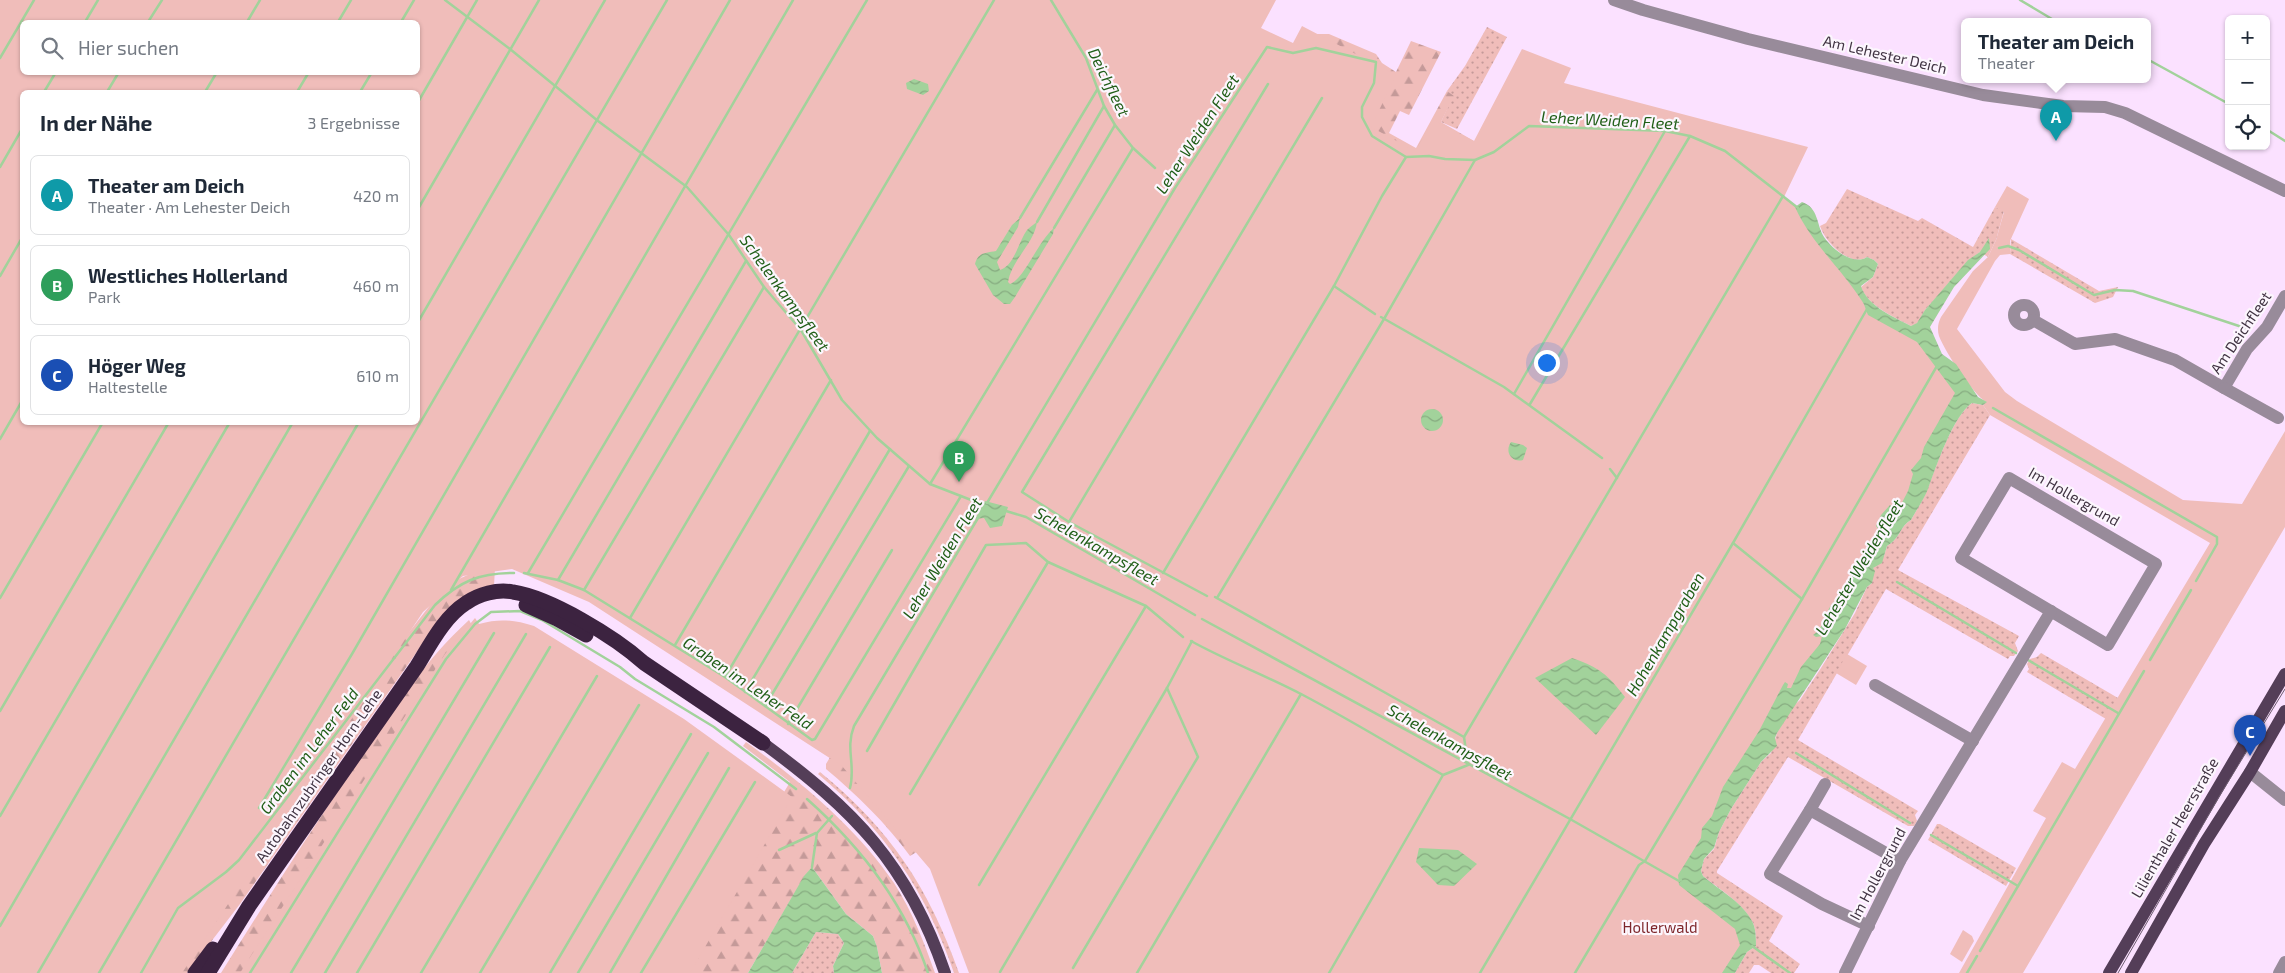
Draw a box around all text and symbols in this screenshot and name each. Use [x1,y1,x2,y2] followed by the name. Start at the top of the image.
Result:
[2225,15,2270,150] map controls
[2225,15,2270,60] button: +
[1961,18,2151,83] popup
[20,20,420,75] search box
[1978,30,2134,53] text: Theater am Deich
[1822,31,1949,77] street label: Am Lehester Deich
[38,34,66,62] icon: search
[78,36,179,59] text: Hier suchen
[1085,44,1135,120] water label: Deichfleet
[1978,53,2035,72] text: Theater
[2225,60,2270,105] button: −
[1151,70,1243,197] water label: Leher Weiden Fleet
[2040,100,2072,141] pin: A
[2225,105,2270,150] button: locate
[1540,106,1681,133] water label: Leher Weiden Fleet
[40,110,152,135] text: In der Nähe
[308,113,400,132] text: 3 Ergebnisse
[88,174,244,197] text: Theater am Deich
[52,186,62,205] text: A
[353,186,399,205] text: 420 m
[88,197,290,216] text: Theater · Am Lehester Deich
[737,231,835,356] water label: Schelenkampsfleet
[88,264,288,287] text: Westliches Hollerland
[52,276,62,295] text: B
[353,276,399,295] text: 460 m
[88,287,121,306] text: Park
[2206,288,2274,377] street label: Am Deichfleet
[1534,350,1560,376] your location
[88,354,186,377] text: Höger Weg
[52,366,62,385] text: C
[356,366,399,385] text: 610 m
[88,377,168,396] text: Haltestelle
[943,441,975,482] pin: B
[2026,463,2123,529] street label: Im Hollergrund
[898,493,986,622] water label: Leher Weiden Fleet
[1811,495,1907,638] water label: Lehester Weidenfleet
[1032,502,1163,589] water label: Schelenkampsfleet
[1622,569,1708,699] water label: Hohenkampgraben
[680,632,817,733] water label: Graben im Leher Feld
[255,684,362,817] water label: Graben im Leher Feld
[251,685,385,866] street label: Autobahnzubringer Horn-Lehe
[1385,699,1517,784] water label: Schelenkampsfleet
[2234,715,2266,756] pin: C
[2127,754,2222,901] street label: Lilienthaler Heerstraße
[1845,824,1909,923] street label: Im Hollergrund
[1622,918,1698,936] park label: Hollerwald

